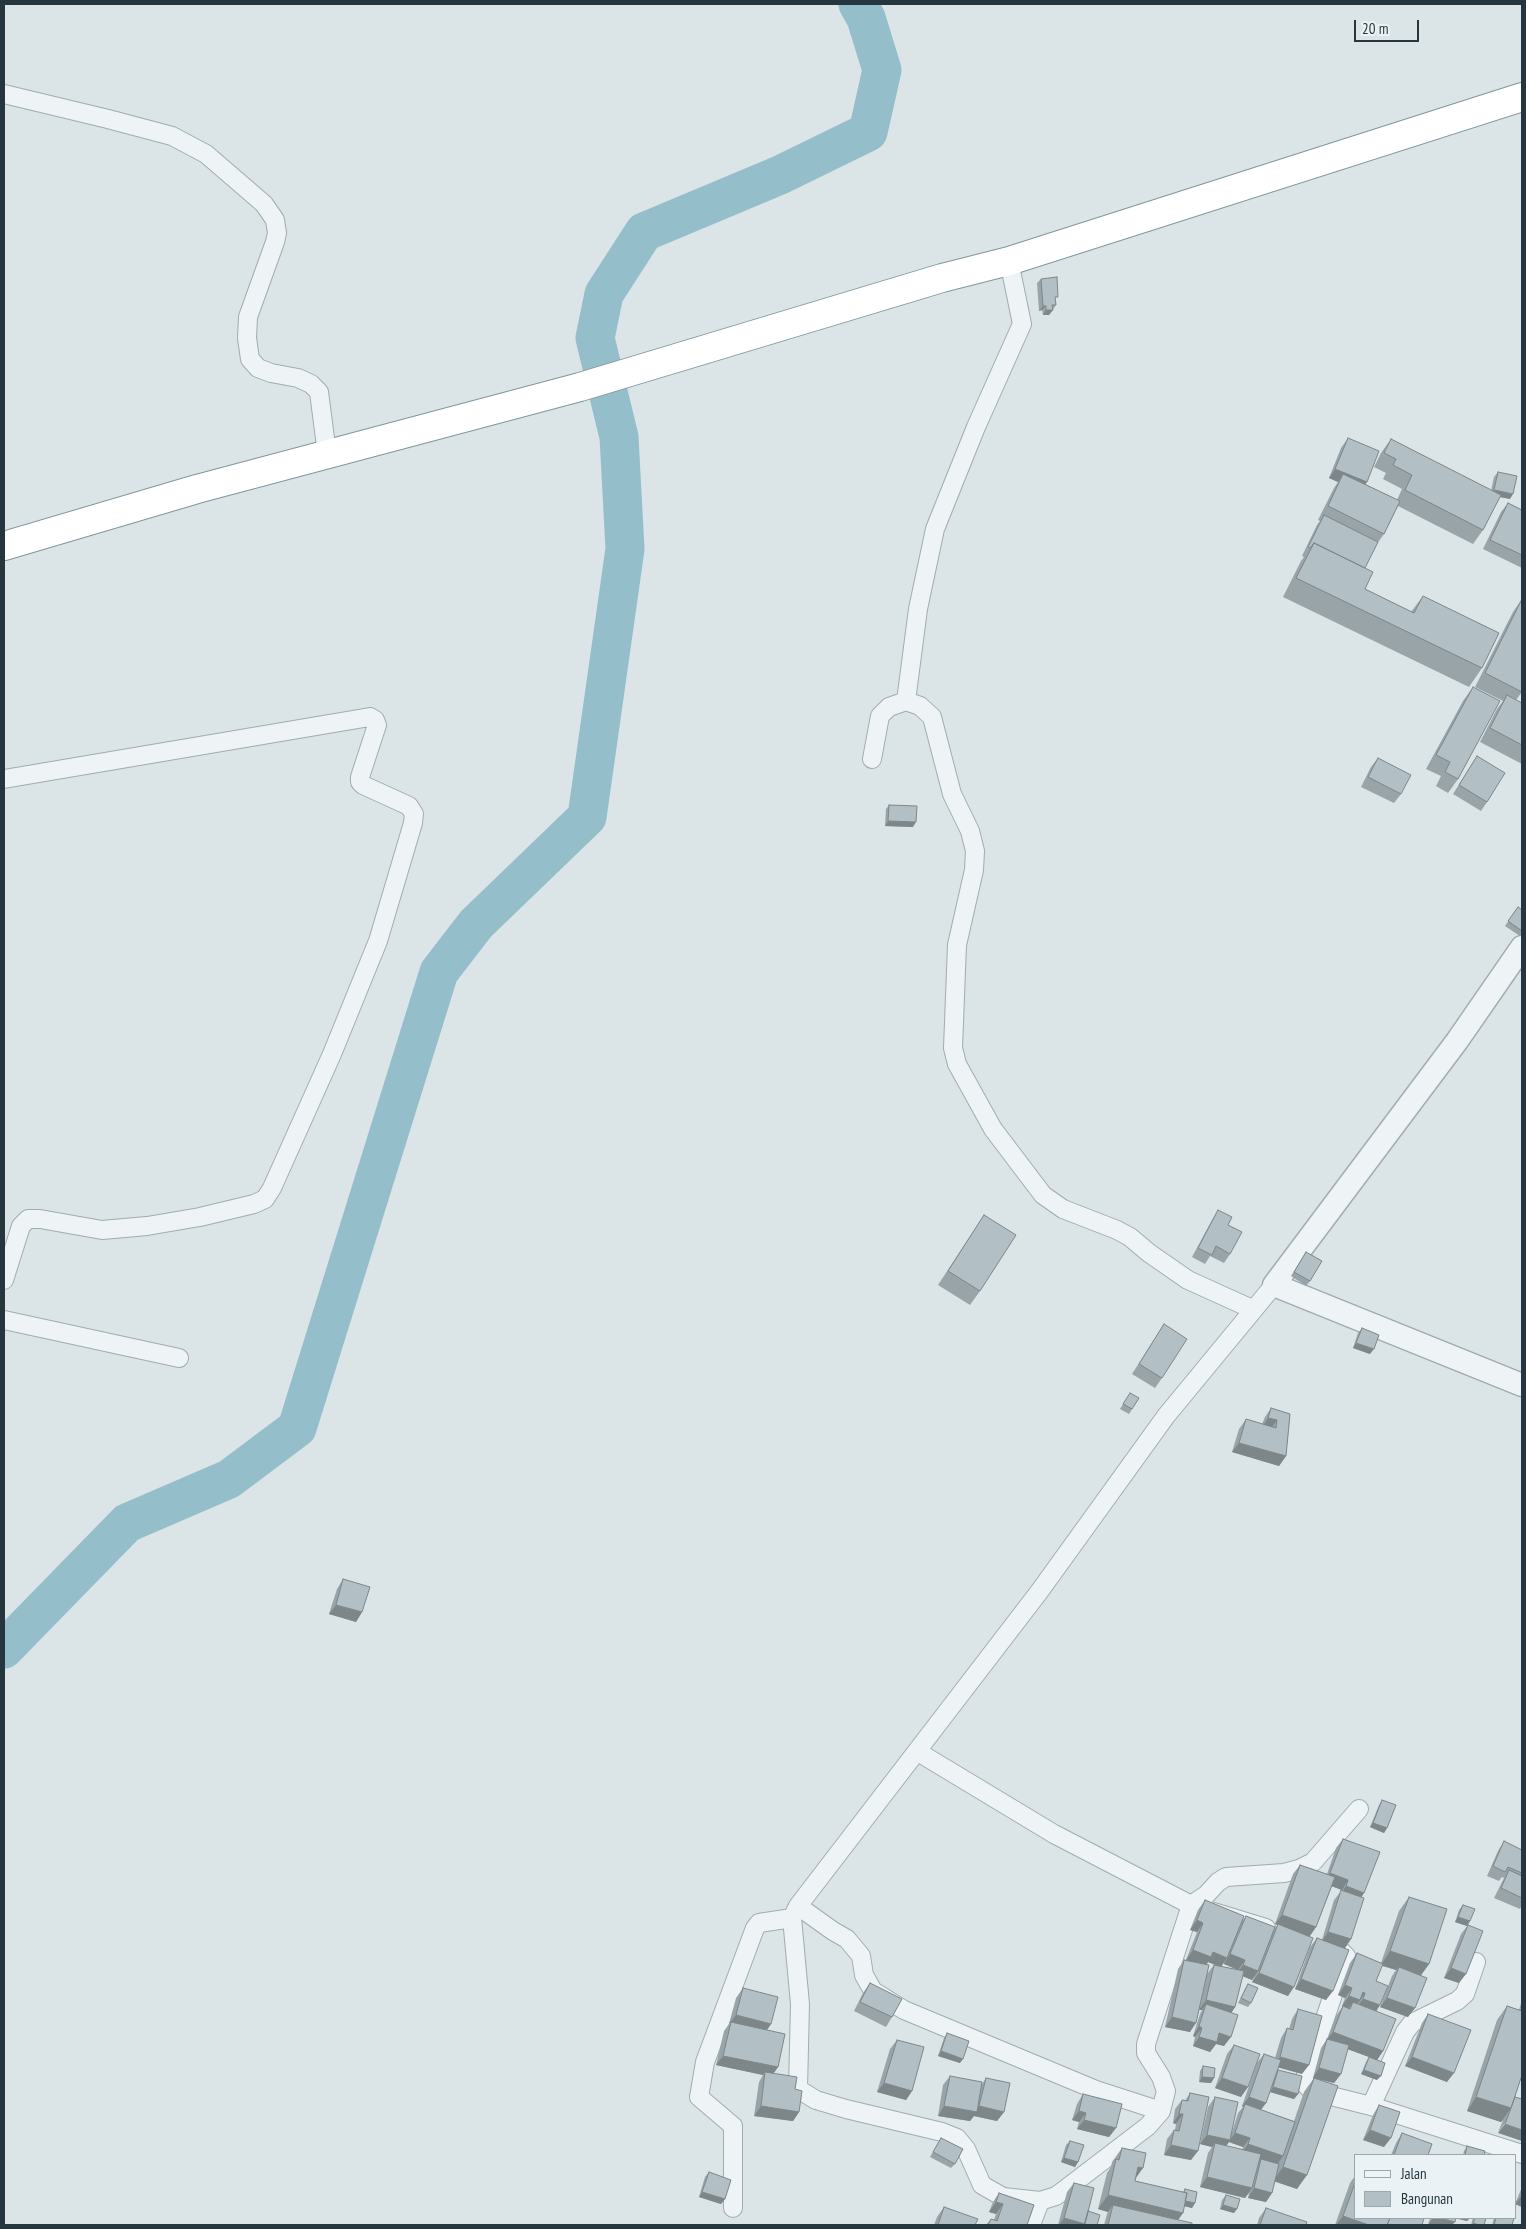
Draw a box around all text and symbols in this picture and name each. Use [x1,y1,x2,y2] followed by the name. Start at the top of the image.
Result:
[1356,10,1421,42] scale bar
[1362,19,1388,38] text: 20 m
[1354,2154,1516,2219] legend
[1401,2164,1427,2183] text: Jalan
[1401,2189,1453,2208] text: Bangunan

